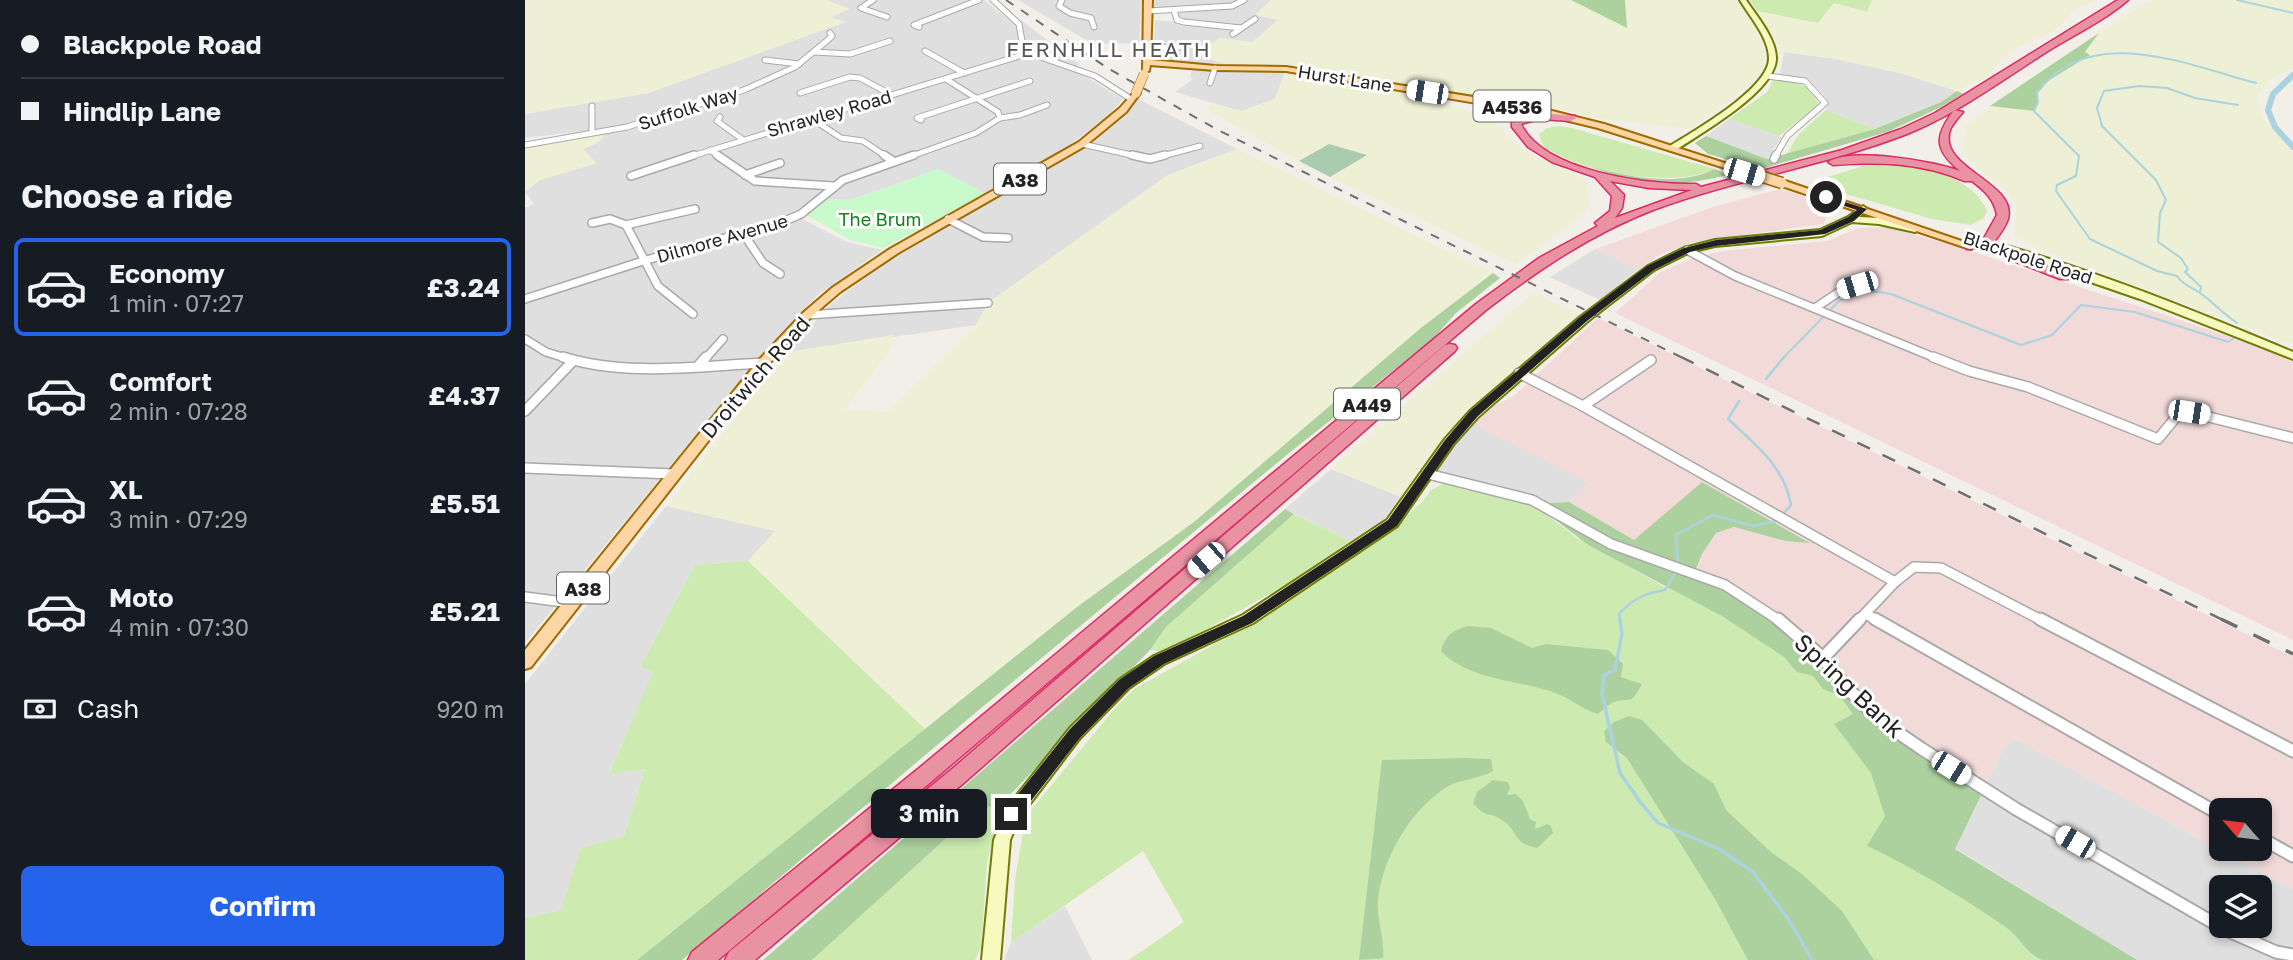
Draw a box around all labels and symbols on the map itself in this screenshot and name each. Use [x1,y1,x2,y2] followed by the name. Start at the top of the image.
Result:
[1006,36,1212,62] district label: FERNHILL HEATH
[1296,60,1394,96] street label: Hurst Lane
[1405,78,1450,106] car
[636,82,740,134] street label: Suffolk Way
[764,85,894,141] street label: Shrawley Road
[1473,90,1551,122] road number: A4536
[1721,156,1768,188] car
[994,164,1046,195] road number: A38
[1810,181,1842,213] route start
[838,208,922,230] park label: The Brum
[654,209,790,267] street label: Dilmore Avenue
[1961,226,2095,288] street label: Blackpole Road
[1834,269,1881,301] car
[695,311,815,443] street label: Droitwich Road
[1334,388,1400,420] road number: A449
[2167,398,2212,426] car
[1184,538,1229,582] car
[557,572,609,604] road number: A38
[1789,627,1911,743] street label: Spring Bank
[1928,748,1975,788] car
[871,790,987,838] callout: 3 min
[995,798,1027,830] route end
[2209,798,2271,861] north arrow
[2052,822,2099,862] car

